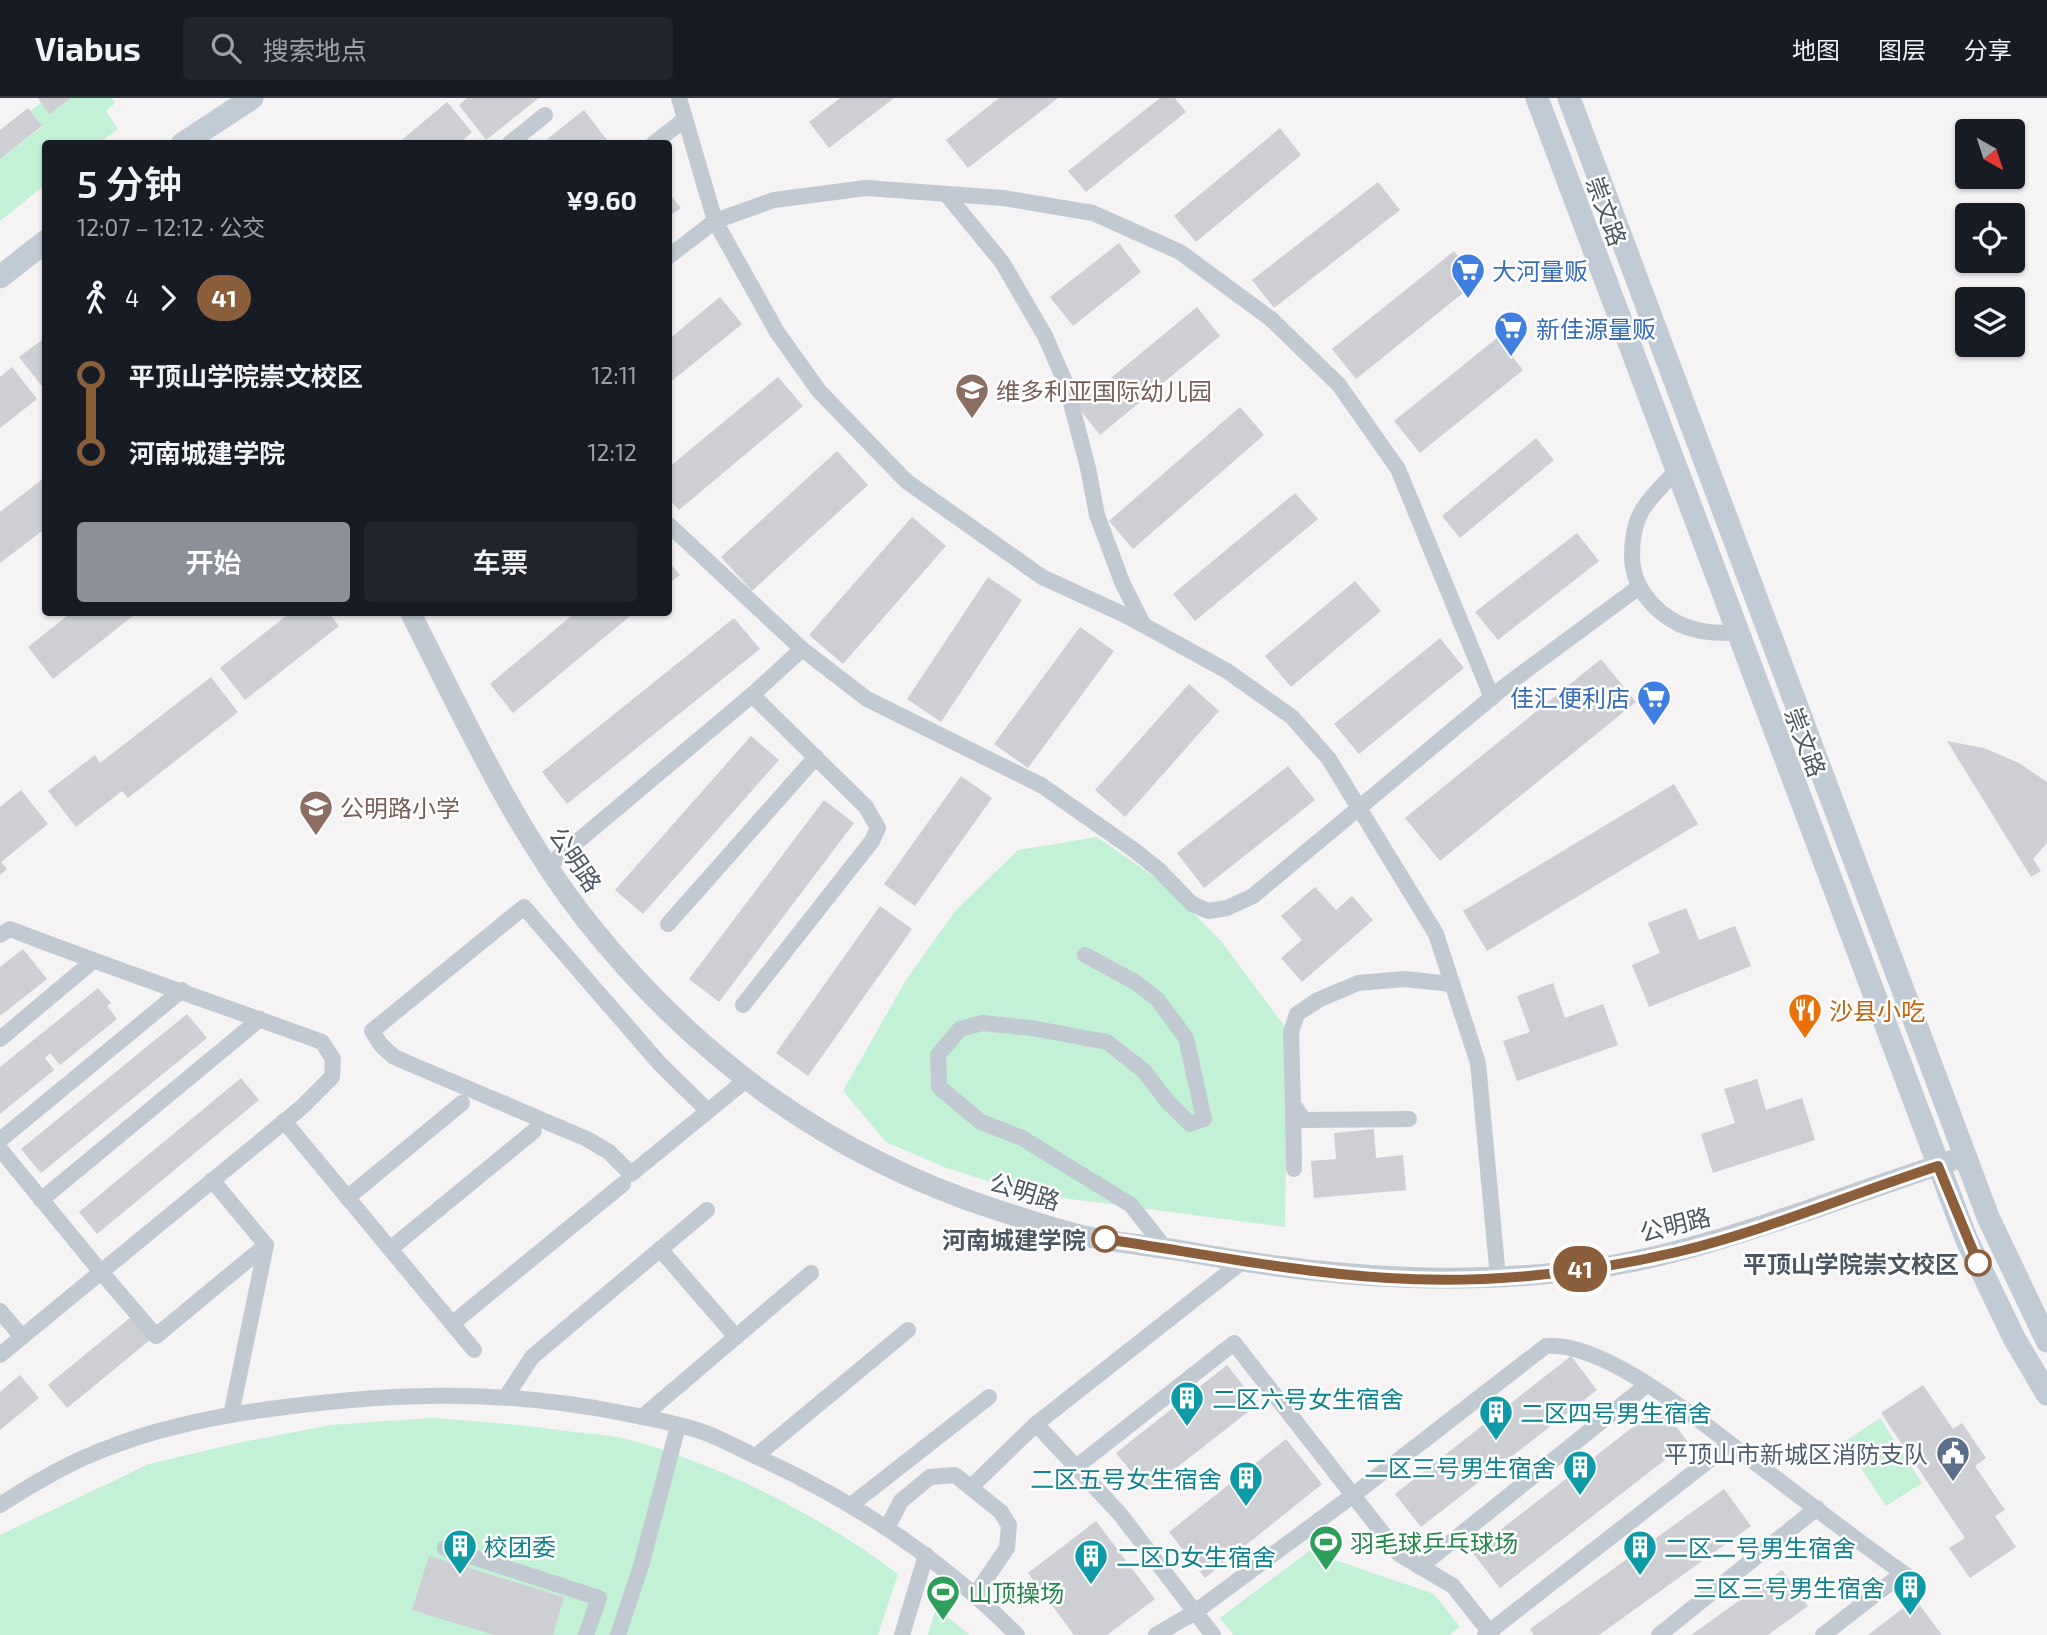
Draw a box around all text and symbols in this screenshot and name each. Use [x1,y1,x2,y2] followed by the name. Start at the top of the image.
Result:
[183,17,673,80] search box
[35,28,141,68] text: Viabus
[207,29,245,67] icon: search
[263,34,367,65] text: 搜索地点
[1792,35,1840,64] text: 地图
[1878,35,1926,64] text: 图层
[1964,35,2012,64] text: 分享
[1955,119,2025,189] north arrow
[1955,119,2025,357] map controls
[77,160,182,206] text: 5 分钟
[1581,172,1633,250] street label: 崇文路
[566,184,637,215] text: ¥9.60
[1955,203,2025,273] button: locate
[77,213,265,241] text: 12:07 – 12:12 · 公交
[1449,251,1487,300] supermarket icon: 大河量贩
[1492,256,1588,285] place label: 大河量贩
[77,279,115,317] icon: walk
[149,279,187,317] icon: forward
[211,283,237,312] text: 41
[125,284,139,312] text: 4
[1955,287,2025,357] button: layers
[1492,309,1530,358] supermarket icon: 新佳源量贩
[1536,314,1656,343] place label: 新佳源量贩
[129,360,363,391] text: 平顶山学院崇文校区
[591,361,637,389] text: 12:11
[953,371,991,420] school or university icon: 维多利亚国际幼儿园
[996,376,1212,405] place label: 维多利亚国际幼儿园
[129,437,285,468] text: 河南城建学院
[587,438,637,466] text: 12:12
[77,522,350,602] button: 开始
[364,522,637,602] button: 车票
[1635,678,1673,727] supermarket icon: 佳汇便利店
[1510,683,1630,712] place label: 佳汇便利店
[1780,703,1832,781] street label: 崇文路
[297,788,335,837] school or university icon: 公明路小学
[340,793,460,822] place label: 公明路小学
[544,821,608,897] street label: 公明路
[1786,991,1824,1040] restaurant icon: 沙县小吃
[1829,996,1925,1025] place label: 沙县小吃
[986,1167,1064,1215] street label: 公明路
[1637,1201,1713,1247] street label: 公明路
[942,1225,1086,1254] place label: 河南城建学院
[1092,1226,1118,1252] marker: 河南城建学院
[1548,1246,1612,1292] line badge: 41
[1743,1249,1959,1278] place label: 平顶山学院崇文校区
[1965,1250,1991,1276] marker: 平顶山学院崇文校区
[1567,1254,1593,1283] text: 41
[1168,1379,1206,1428] building icon: 二区六号女生宿舍
[1212,1384,1404,1413] place label: 二区六号女生宿舍
[1477,1393,1515,1442] building icon: 二区四号男生宿舍
[1520,1398,1712,1427] place label: 二区四号男生宿舍
[1934,1434,1972,1483] public building icon: 平顶山市新城区消防支队
[1664,1439,1928,1468] place label: 平顶山市新城区消防支队
[1561,1448,1599,1497] building icon: 二区三号男生宿舍
[1364,1453,1556,1482] place label: 二区三号男生宿舍
[1227,1459,1265,1508] building icon: 二区五号女生宿舍
[1030,1464,1222,1493] place label: 二区五号女生宿舍
[1307,1523,1345,1572] sports icon: 羽毛球乒乓球场
[441,1527,479,1576] building icon: 校团委
[1350,1528,1518,1557] place label: 羽毛球乒乓球场
[1621,1528,1659,1577] building icon: 二区二号男生宿舍
[484,1532,556,1561] place label: 校团委
[1664,1533,1856,1562] place label: 二区二号男生宿舍
[1072,1537,1110,1586] building icon: 二区D女生宿舍
[1116,1542,1276,1571] place label: 二区D女生宿舍
[1891,1568,1929,1617] building icon: 三区三号男生宿舍
[924,1573,962,1622] sports icon: 山顶操场
[1693,1573,1885,1602] place label: 三区三号男生宿舍
[968,1578,1064,1607] place label: 山顶操场

